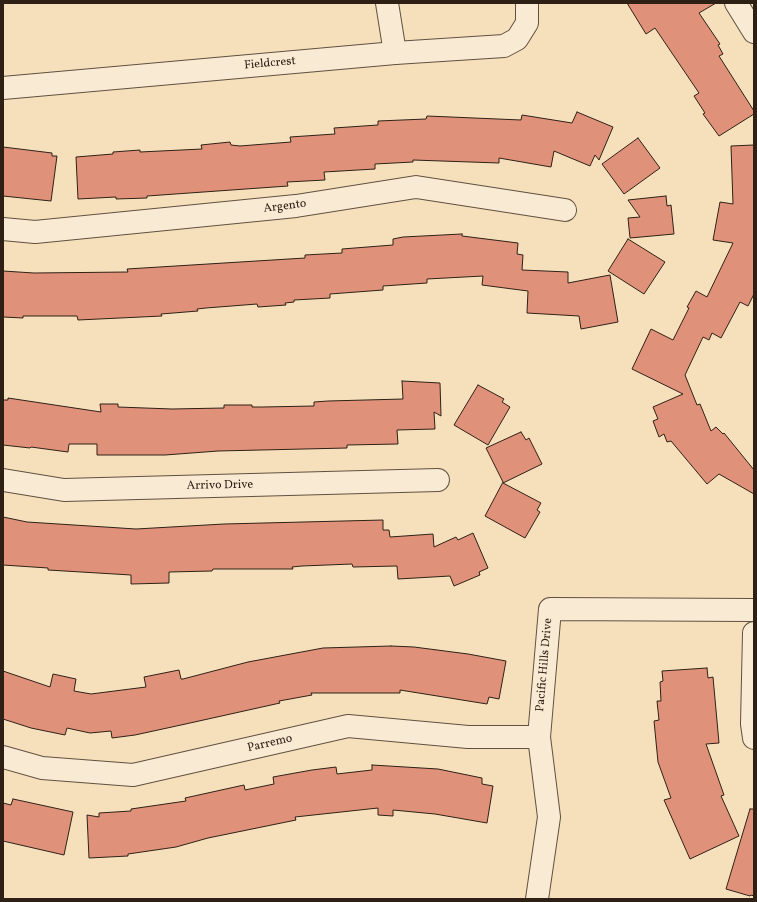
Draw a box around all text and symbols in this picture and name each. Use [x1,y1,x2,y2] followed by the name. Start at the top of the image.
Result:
[244,55,296,73] street label: Fieldcrest
[263,197,307,217] street label: Argento
[187,478,253,494] street label: Arrivo Drive
[534,618,556,712] street label: Pacific Hills Drive
[246,732,294,756] street label: Parremo

